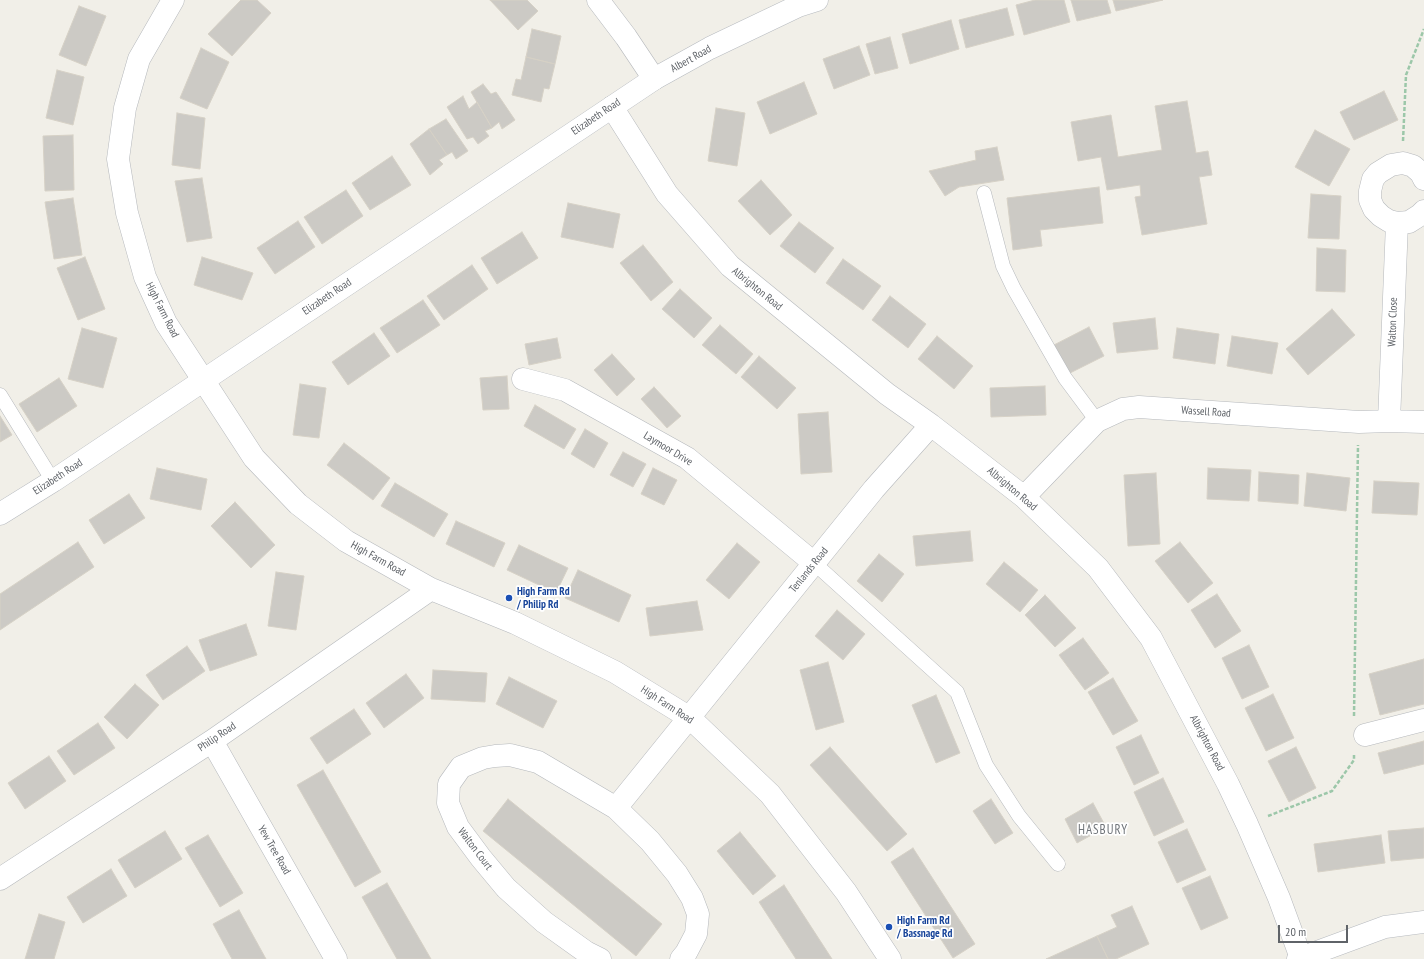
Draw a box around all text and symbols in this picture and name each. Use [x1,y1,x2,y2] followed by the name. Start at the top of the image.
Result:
[668,42,714,76] street label: Albert Road
[569,96,623,138] street label: Elizabeth Road
[729,265,785,313] street label: Albrighton Road
[300,276,354,318] street label: Elizabeth Road
[142,280,182,340] street label: High Farm Road
[1386,297,1400,347] street label: Walton Close
[1181,404,1231,420] street label: Wassell Road
[641,429,695,469] street label: Laymoor Drive
[31,456,85,498] street label: Elizabeth Road
[984,464,1040,514] street label: Albrighton Road
[348,539,408,579] street label: High Farm Road
[787,545,831,595] street label: Tenlands Road
[517,585,570,611] place label: High Farm Rd / Philip Rd
[504,593,514,603] marker: High Farm Rd / Philip Rd
[638,683,696,727] street label: High Farm Road
[1187,713,1227,773] street label: Albrighton Road
[195,719,239,755] street label: Philip Road
[1078,822,1128,838] district label: HASBURY
[255,823,293,877] street label: Yew Tree Road
[455,825,495,873] street label: Walton Court
[897,914,952,940] place label: High Farm Rd / Bassnage Rd
[1280,917,1350,943] scale bar
[884,922,894,932] marker: High Farm Rd / Bassnage Rd
[1285,924,1306,939] text: 20 m

